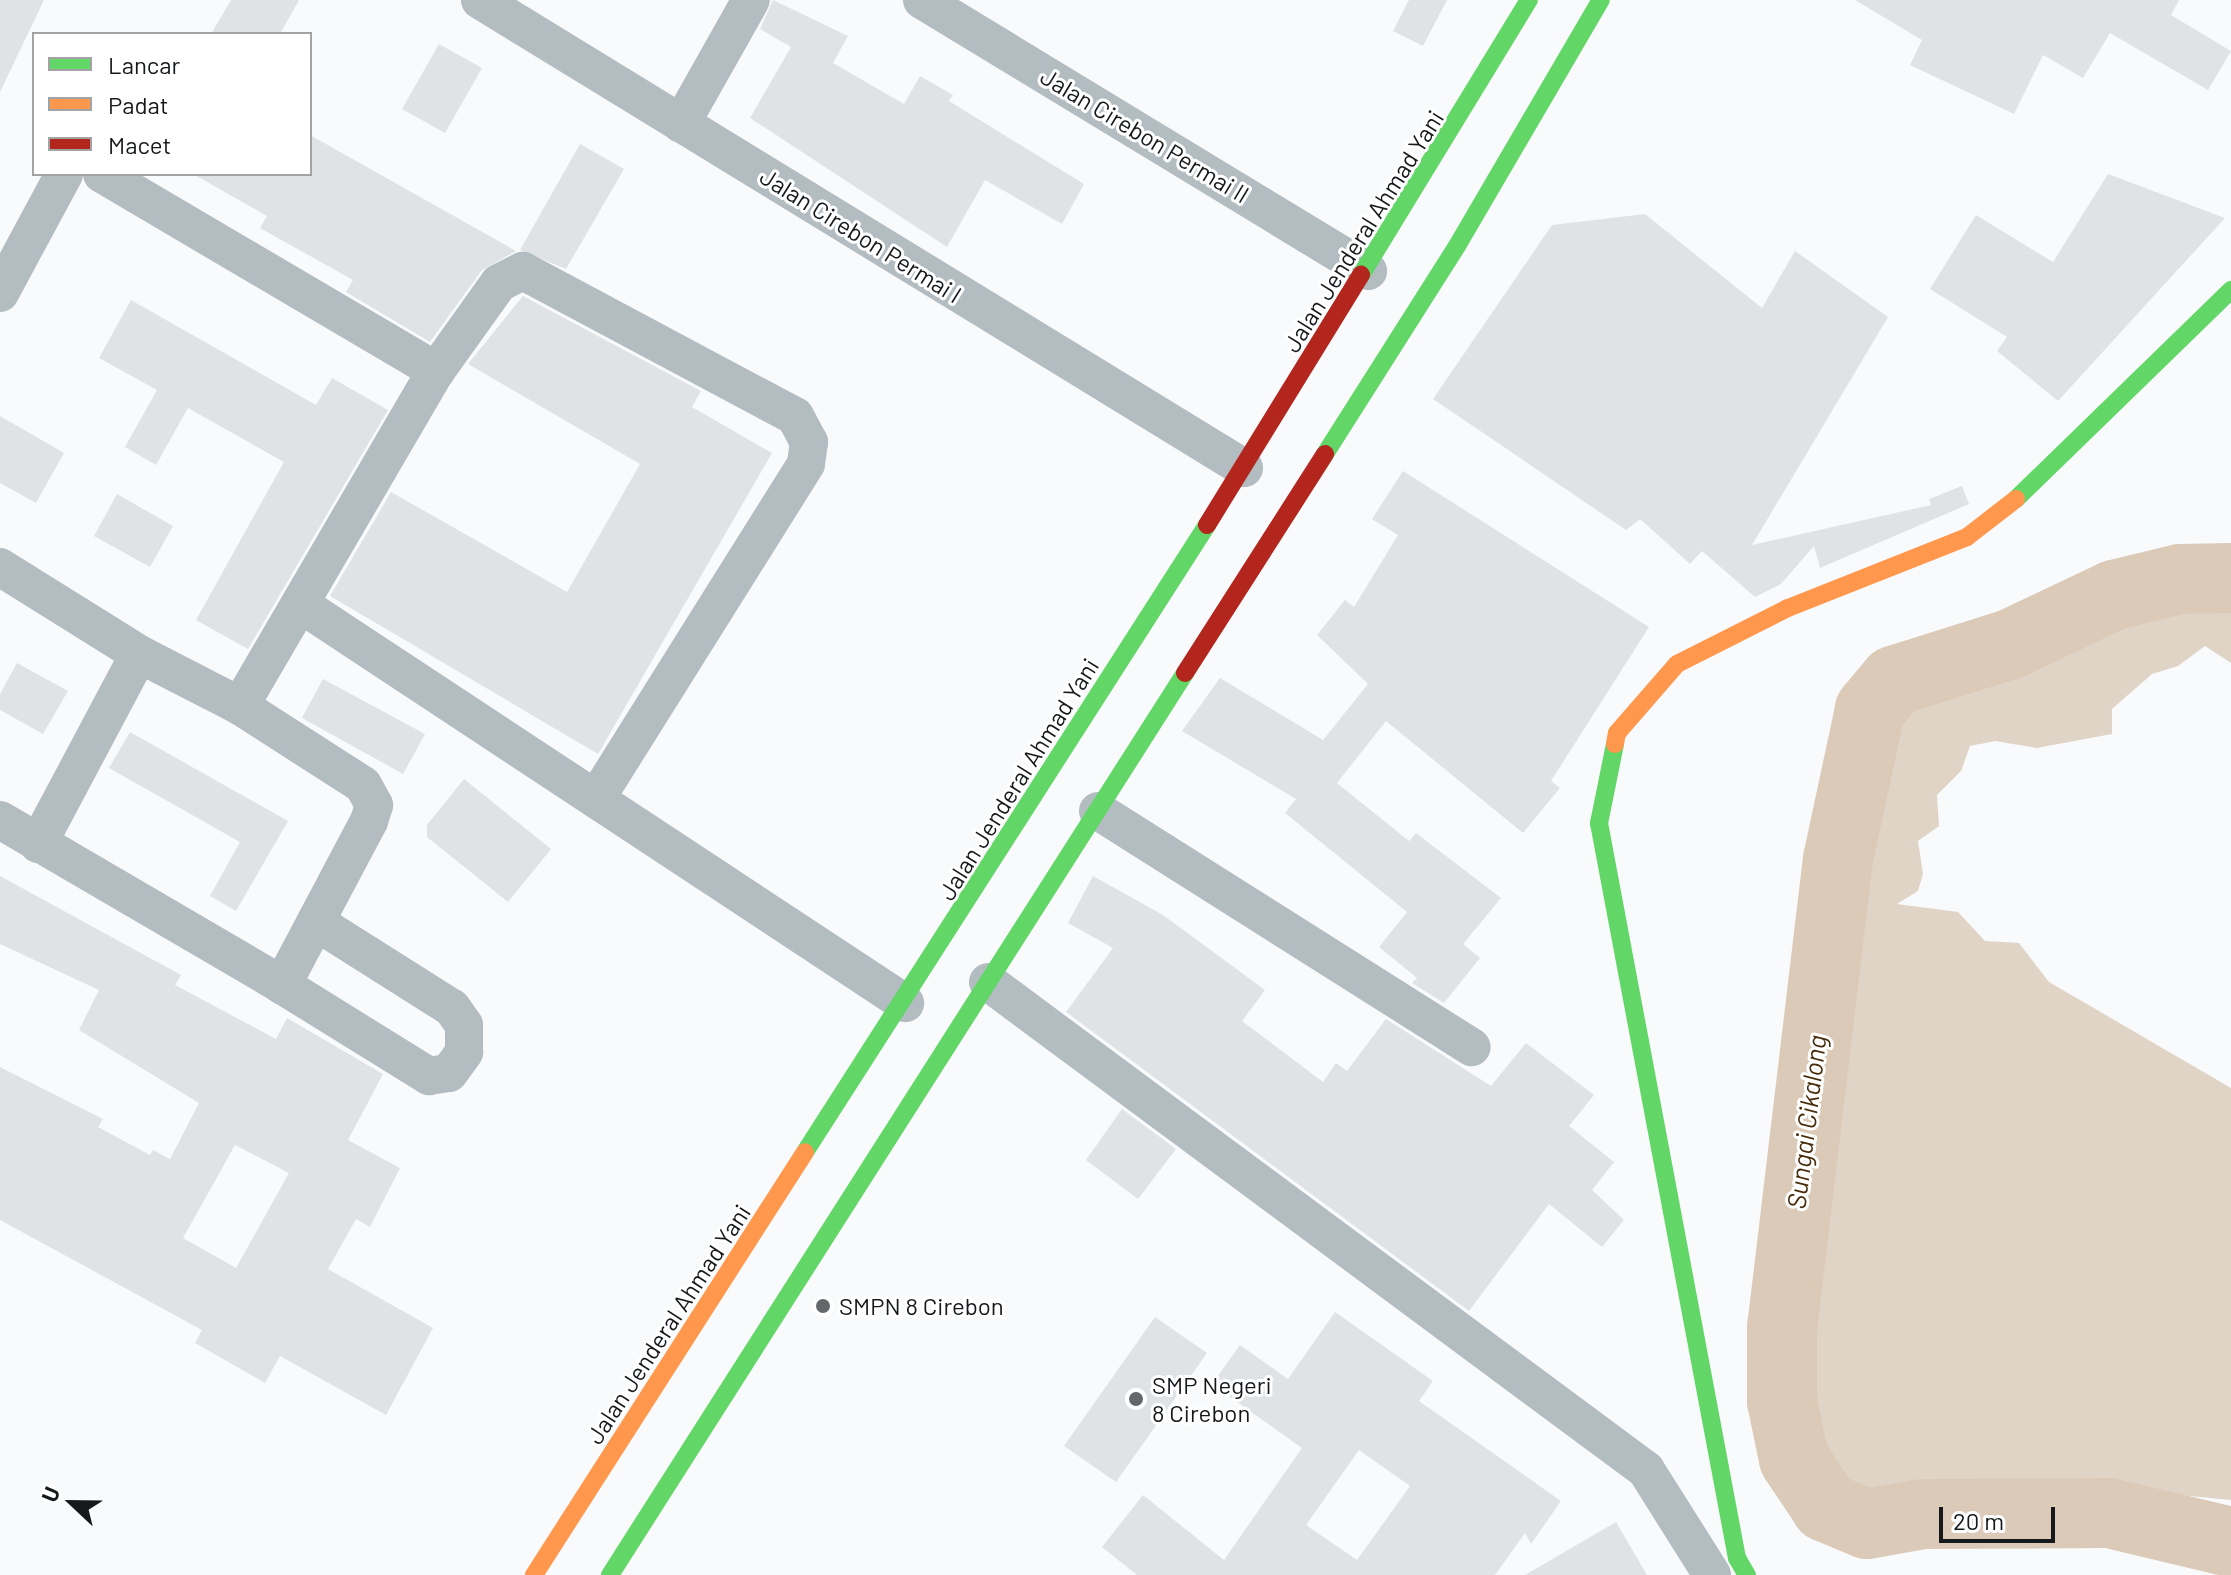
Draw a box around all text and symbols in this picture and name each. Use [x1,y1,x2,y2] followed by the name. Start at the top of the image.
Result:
[32,32,312,176] legend
[108,50,180,79] text: Lancar
[1035,61,1255,209] street label: Jalan Cirebon Permai II
[108,90,168,119] text: Padat
[1277,105,1449,357] street label: Jalan Jenderal Ahmad Yani
[108,130,171,159] text: Macet
[755,161,967,309] street label: Jalan Cirebon Permai I
[932,653,1104,905] street label: Jalan Jenderal Ahmad Yani
[1780,1033,1832,1211] water label: Sungai Cikalong
[580,1199,756,1449] street label: Jalan Jenderal Ahmad Yani
[839,1292,1004,1320] place label: SMPN 8 Cirebon
[814,1297,832,1315] marker: SMPN 8 Cirebon
[1152,1371,1272,1427] place label: SMP Negeri 8 Cirebon
[1127,1390,1145,1408] marker: SMP Negeri 8 Cirebon
[32,1463,112,1543] north arrow
[35,1483,64,1505] text: U
[1943,1491,2059,1541] scale bar
[1953,1506,2004,1535] text: 20 m

